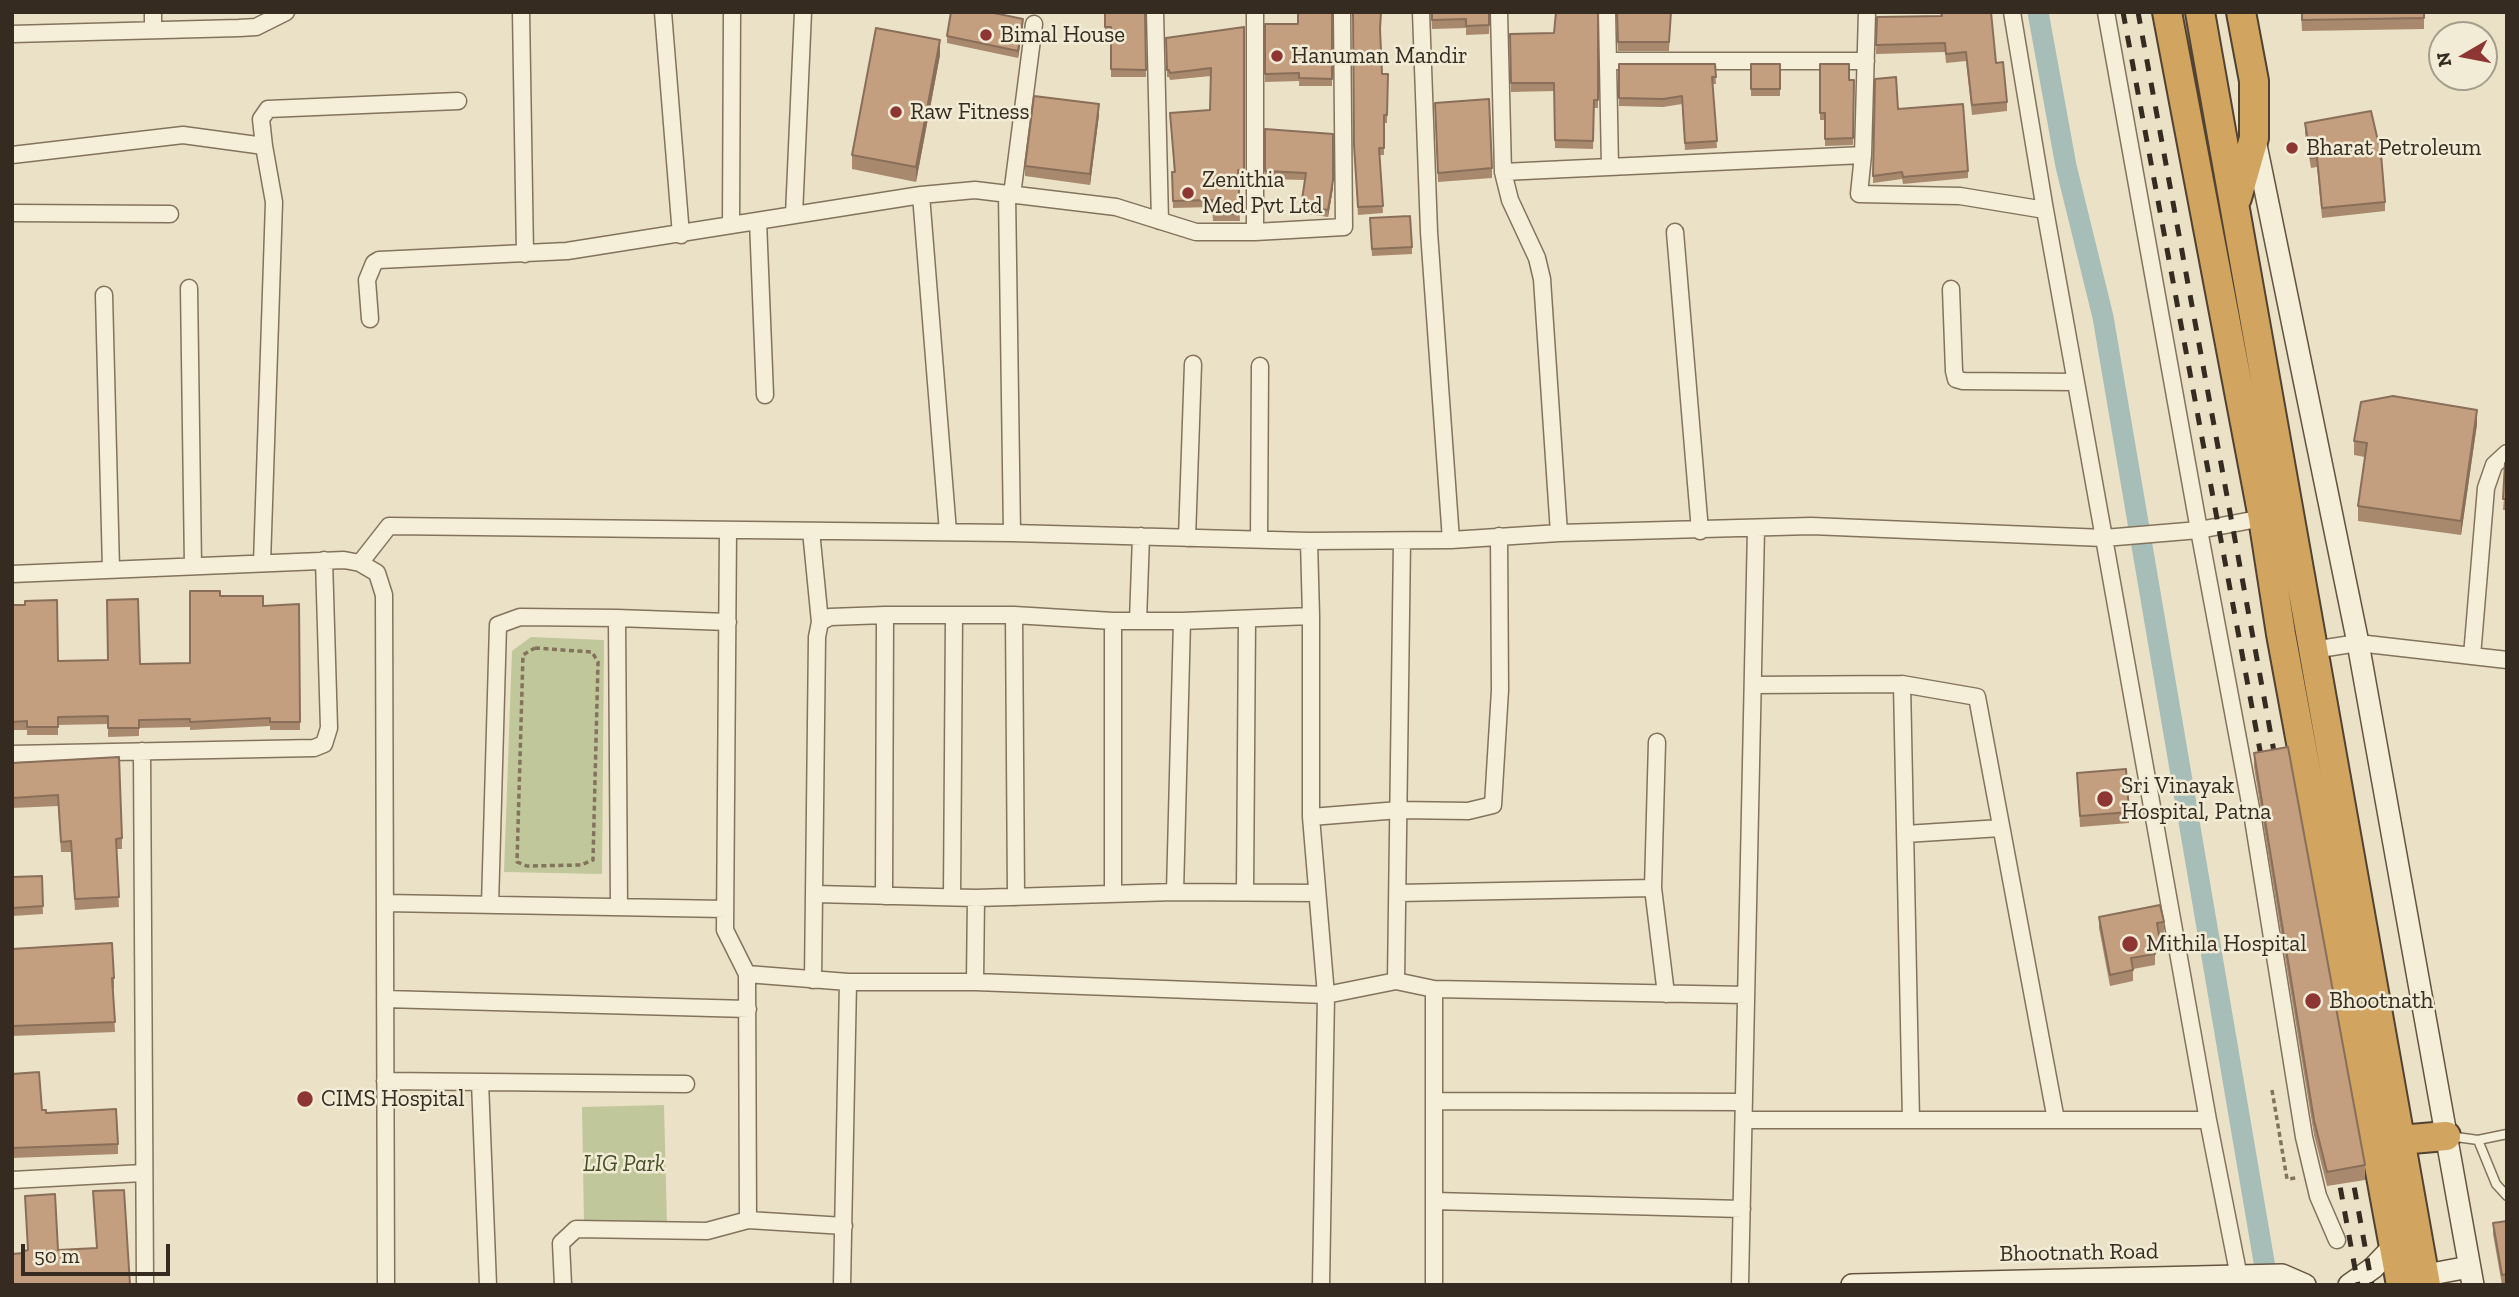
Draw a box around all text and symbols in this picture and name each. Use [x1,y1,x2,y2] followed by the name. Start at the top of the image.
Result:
[1000,21,1125,49] place label: Bimal House
[2428,21,2498,91] north arrow
[978,27,994,43] marker: Bimal House
[1291,42,1468,70] place label: Hanuman Mandir
[1269,48,1285,64] marker: Hanuman Mandir
[2431,50,2456,69] text: N
[910,98,1030,126] place label: Raw Fitness
[888,104,904,120] marker: Raw Fitness
[2306,134,2481,162] place label: Bharat Petroleum
[2284,140,2300,156] marker: Bharat Petroleum
[1202,166,1323,220] place label: Zenithia Med Pvt Ltd
[1180,185,1196,201] marker: Zenithia Med Pvt Ltd
[2121,772,2271,826] place label: Sri Vinayak Hospital, Patna
[2095,789,2115,809] marker: Sri Vinayak Hospital, Patna
[2146,930,2307,958] place label: Mithila Hospital
[2120,934,2140,954] marker: Mithila Hospital
[2329,987,2433,1015] place label: Bhootnath
[2303,991,2323,1011] marker: Bhootnath
[321,1085,465,1113] place label: CIMS Hospital
[295,1089,315,1109] marker: CIMS Hospital
[583,1150,665,1178] park label: LIG Park
[24,1230,173,1274] scale bar
[1999,1238,2159,1268] street label: Bhootnath Road
[34,1243,80,1268] text: 50 m

